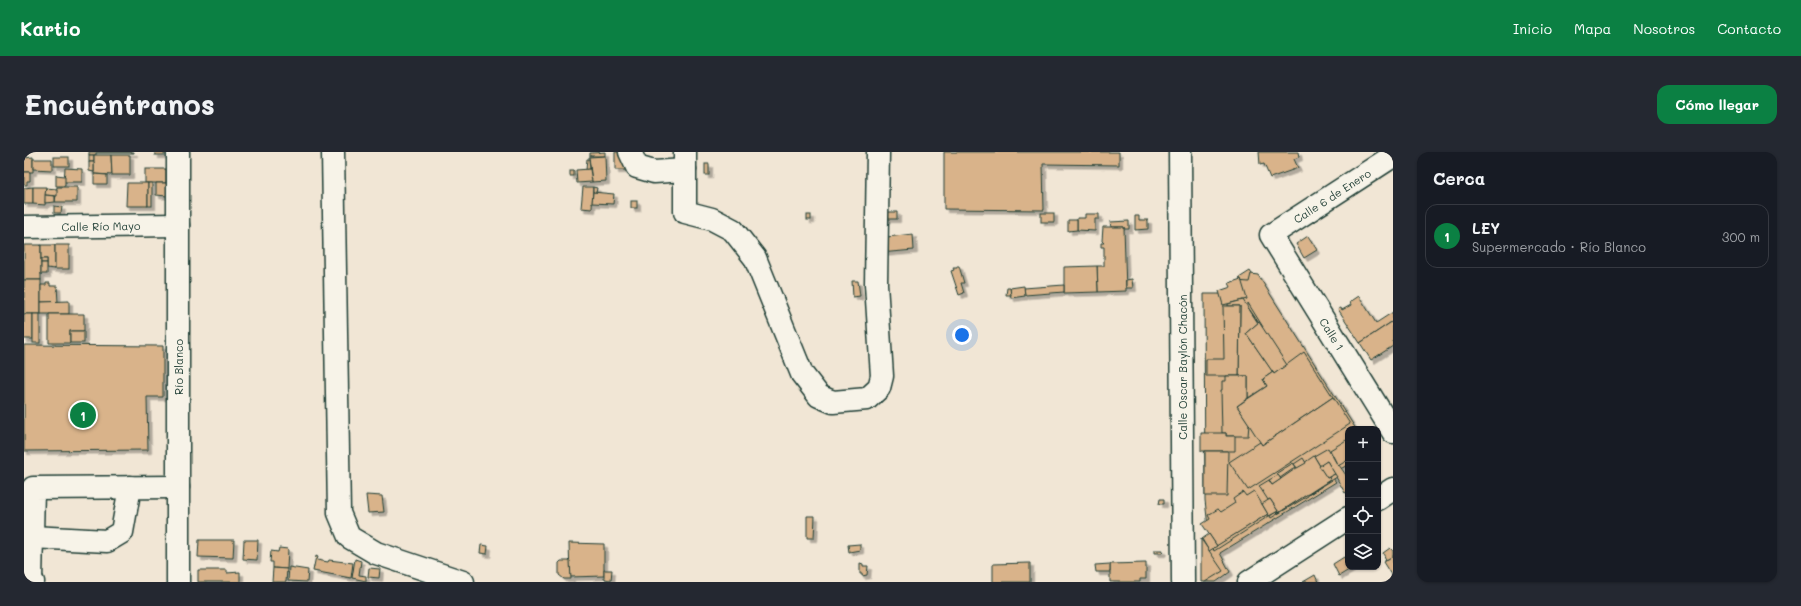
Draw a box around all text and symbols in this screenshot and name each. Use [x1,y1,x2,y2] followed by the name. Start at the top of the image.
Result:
[20,16,80,41] text: Kartio
[1513,19,1552,38] text: Inicio
[1574,19,1611,38] text: Mapa
[1633,19,1695,38] text: Nosotros
[1717,19,1781,38] text: Contacto
[1657,85,1777,124] button: Cómo llegar
[24,86,215,122] text: Encuéntranos
[1290,165,1374,227] street label: Calle 6 de Enero
[1433,167,1485,189] text: Cerca
[61,218,141,234] street label: Calle Río Mayo
[1472,218,1500,238] text: LEY
[1444,228,1450,245] text: 1
[1722,228,1760,245] text: 300 m
[1472,238,1646,255] text: Supermercado · Río Blanco
[1175,294,1190,440] street label: Calle Oscar Baylón Chacón
[1316,315,1348,353] street label: Calle 1
[952,325,972,345] your location
[171,338,186,395] street label: Río Blanco
[70,400,96,430] pin: 1
[1345,426,1381,570] map controls
[1345,426,1381,462] button: +
[1345,462,1381,498] button: −
[1345,498,1381,534] button: locate
[1345,534,1381,570] button: layers

